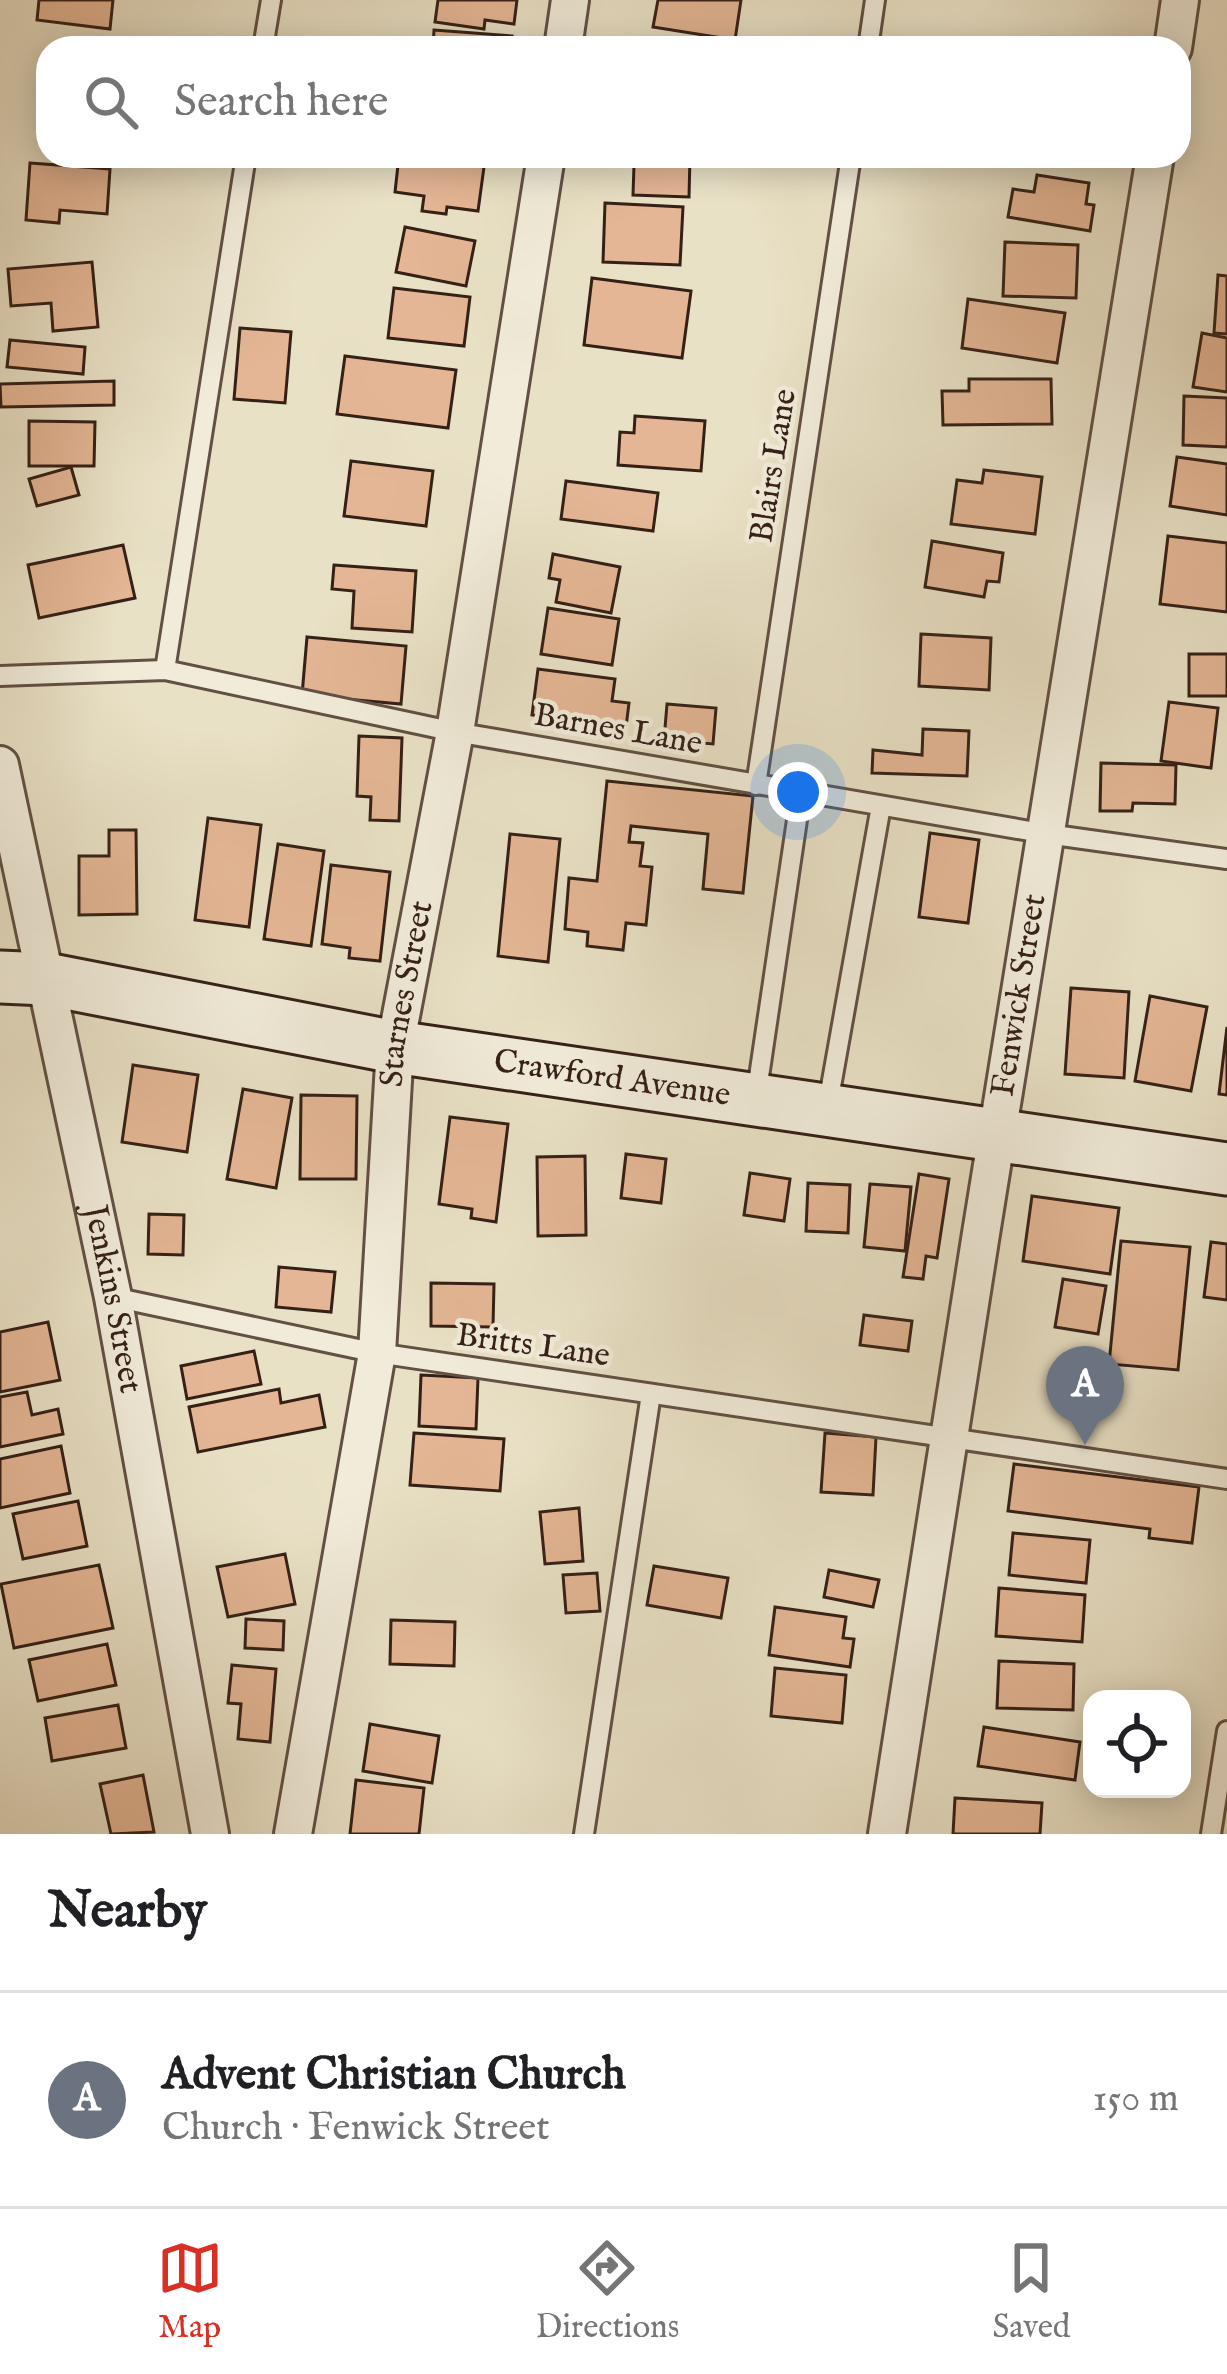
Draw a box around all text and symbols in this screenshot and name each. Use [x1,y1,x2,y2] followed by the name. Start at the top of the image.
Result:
[36,36,1191,168] search box
[78,69,144,135] icon: search
[174,74,388,131] text: Search here
[741,386,807,546] street label: Blairs Lane
[531,695,705,765] street label: Barnes Lane
[768,762,828,822] your location
[982,891,1056,1100] street label: Fenwick Street
[372,897,443,1088] street label: Starnes Street
[491,1041,733,1117] street label: Crawford Avenue
[72,1198,151,1396] street label: Jenkins Street
[454,1314,612,1378] street label: Britts Lane
[1046,1346,1124,1445] pin: A
[1083,1690,1191,1798] map controls
[1083,1690,1191,1798] button: locate
[48,1880,207,1945] text: Nearby
[162,2047,626,2104] text: Advent Christian Church
[74,2075,100,2124] text: A
[1093,2075,1179,2124] text: 150 m
[162,2104,550,2153] text: Church · Fenwick Street
[157,2235,223,2349] tab: Map
[536,2235,679,2349] tab: Directions
[992,2235,1070,2349] tab: Saved

